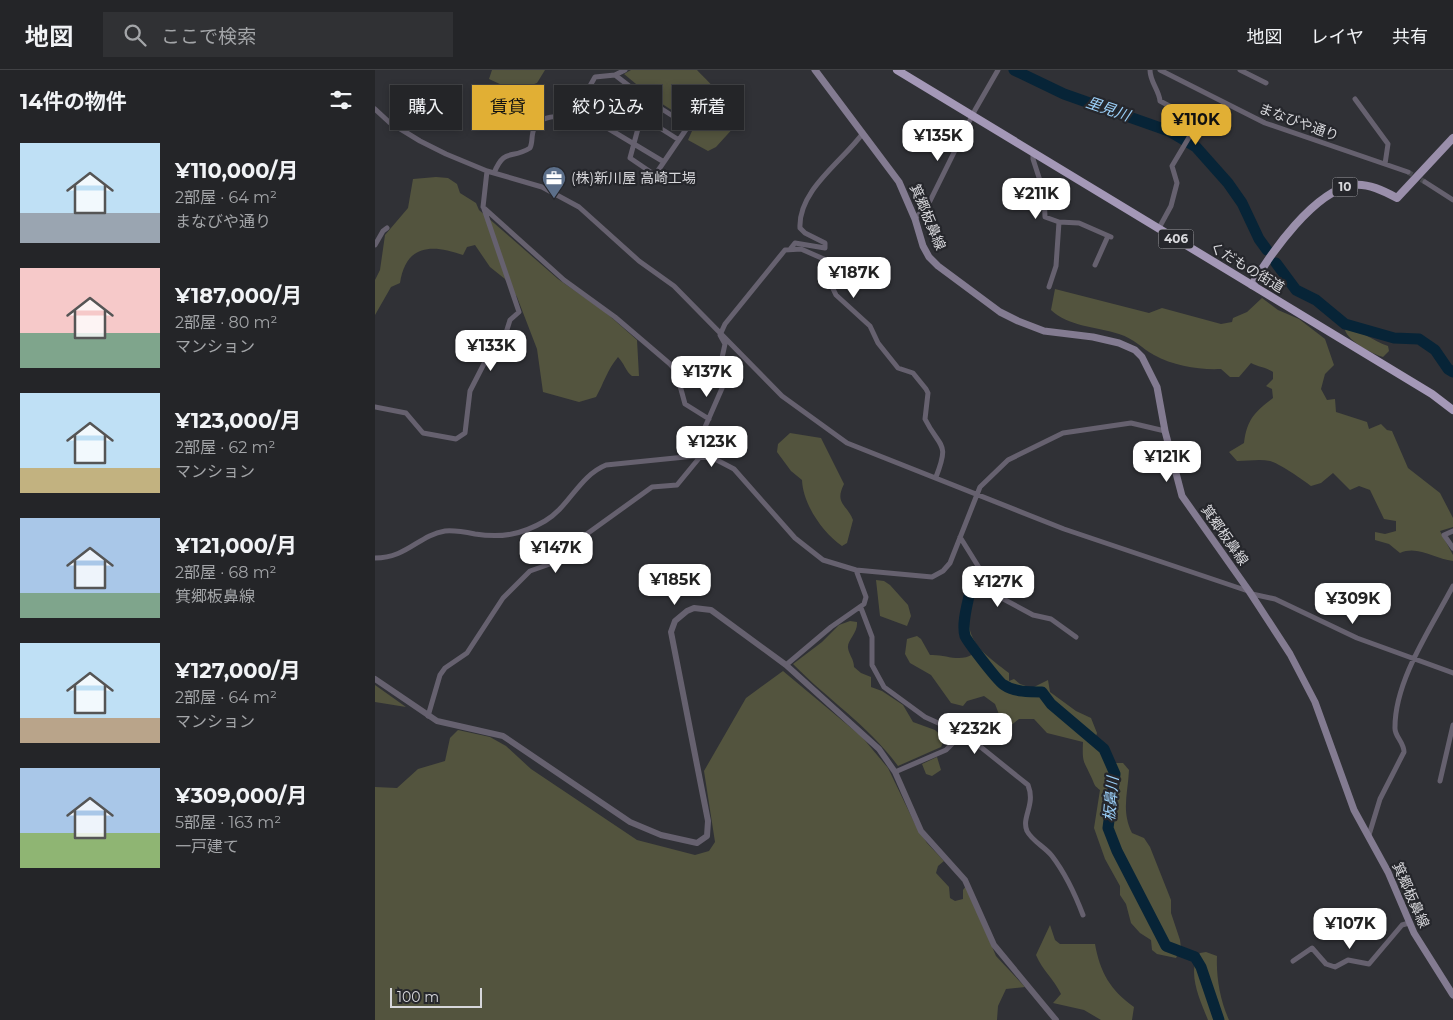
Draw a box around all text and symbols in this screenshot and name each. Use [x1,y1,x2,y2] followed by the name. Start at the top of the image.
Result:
[103,12,453,57] search box
[121,21,149,49] icon: search
[25,22,73,51] text: 地図
[161,25,256,48] text: ここで検索
[1247,26,1283,48] text: 地図
[1311,26,1364,48] text: レイヤ
[1392,26,1428,48] text: 共有
[390,85,462,130] chip: 購入
[472,85,544,130] chip: 賃貸
[554,85,662,130] chip: 絞り込み
[672,85,744,130] chip: 新着
[327,86,355,114] icon: filters
[20,89,127,114] text: 14件の物件
[1084,92,1134,125] water label: 里見川
[1256,99,1342,145] street label: まなびや通り
[1161,104,1231,146] pin: ¥110K
[1172,110,1220,129] text: ¥110K
[903,119,973,162] pin: ¥135K
[913,126,963,145] text: ¥135K
[175,158,298,183] text: ¥110,000/月
[60,163,120,223] icon: home
[541,165,567,199] office icon: (株)新川屋 高崎工場
[571,169,696,187] place label: (株)新川屋 高崎工場
[1001,178,1071,220] pin: ¥211K
[1333,178,1357,196] road number: 10
[906,181,950,253] street label: 箕郷板鼻線
[1013,184,1059,203] text: ¥211K
[175,188,277,207] text: 2部屋 · 64 m²
[175,212,271,231] text: まなびや通り
[1159,230,1193,248] road number: 406
[1206,238,1288,296] street label: くだもの街道
[819,256,889,299] pin: ¥187K
[829,263,879,282] text: ¥187K
[175,283,302,308] text: ¥187,000/月
[60,288,120,348] icon: home
[175,313,277,332] text: 2部屋 · 80 m²
[456,330,526,372] pin: ¥133K
[466,336,516,355] text: ¥133K
[175,337,255,356] text: マンション
[672,356,742,398] pin: ¥137K
[682,362,732,381] text: ¥137K
[175,408,301,433] text: ¥123,000/月
[60,413,120,473] icon: home
[677,426,747,468] pin: ¥123K
[687,432,737,451] text: ¥123K
[175,438,275,457] text: 2部屋 · 62 m²
[1132,440,1202,483] pin: ¥121K
[1144,447,1190,466] text: ¥121K
[175,462,255,481] text: マンション
[1198,501,1252,569] street label: 箕郷板鼻線
[521,532,591,574] pin: ¥147K
[175,533,297,558] text: ¥121,000/月
[60,538,120,598] icon: home
[531,538,581,557] text: ¥147K
[175,563,277,582] text: 2部屋 · 68 m²
[640,564,710,606] pin: ¥185K
[963,566,1033,608] pin: ¥127K
[650,570,700,589] text: ¥185K
[973,572,1023,591] text: ¥127K
[1318,582,1388,625] pin: ¥309K
[175,587,255,606] text: 箕郷板鼻線
[1326,589,1380,608] text: ¥309K
[175,658,301,683] text: ¥127,000/月
[60,663,120,723] icon: home
[175,688,277,707] text: 2部屋 · 64 m²
[175,712,255,731] text: マンション
[940,712,1010,755] pin: ¥232K
[949,719,1001,738] text: ¥232K
[1099,774,1122,822] water label: 板鼻川
[175,783,307,808] text: ¥309,000/月
[60,788,120,848] icon: home
[175,813,281,832] text: 5部屋 · 163 m²
[175,837,239,856] text: 一戸建て
[1389,859,1433,931] street label: 箕郷板鼻線
[1315,908,1385,950] pin: ¥107K
[1324,914,1376,933] text: ¥107K
[390,985,483,1008] scale bar
[397,988,439,1006] text: 100 m

